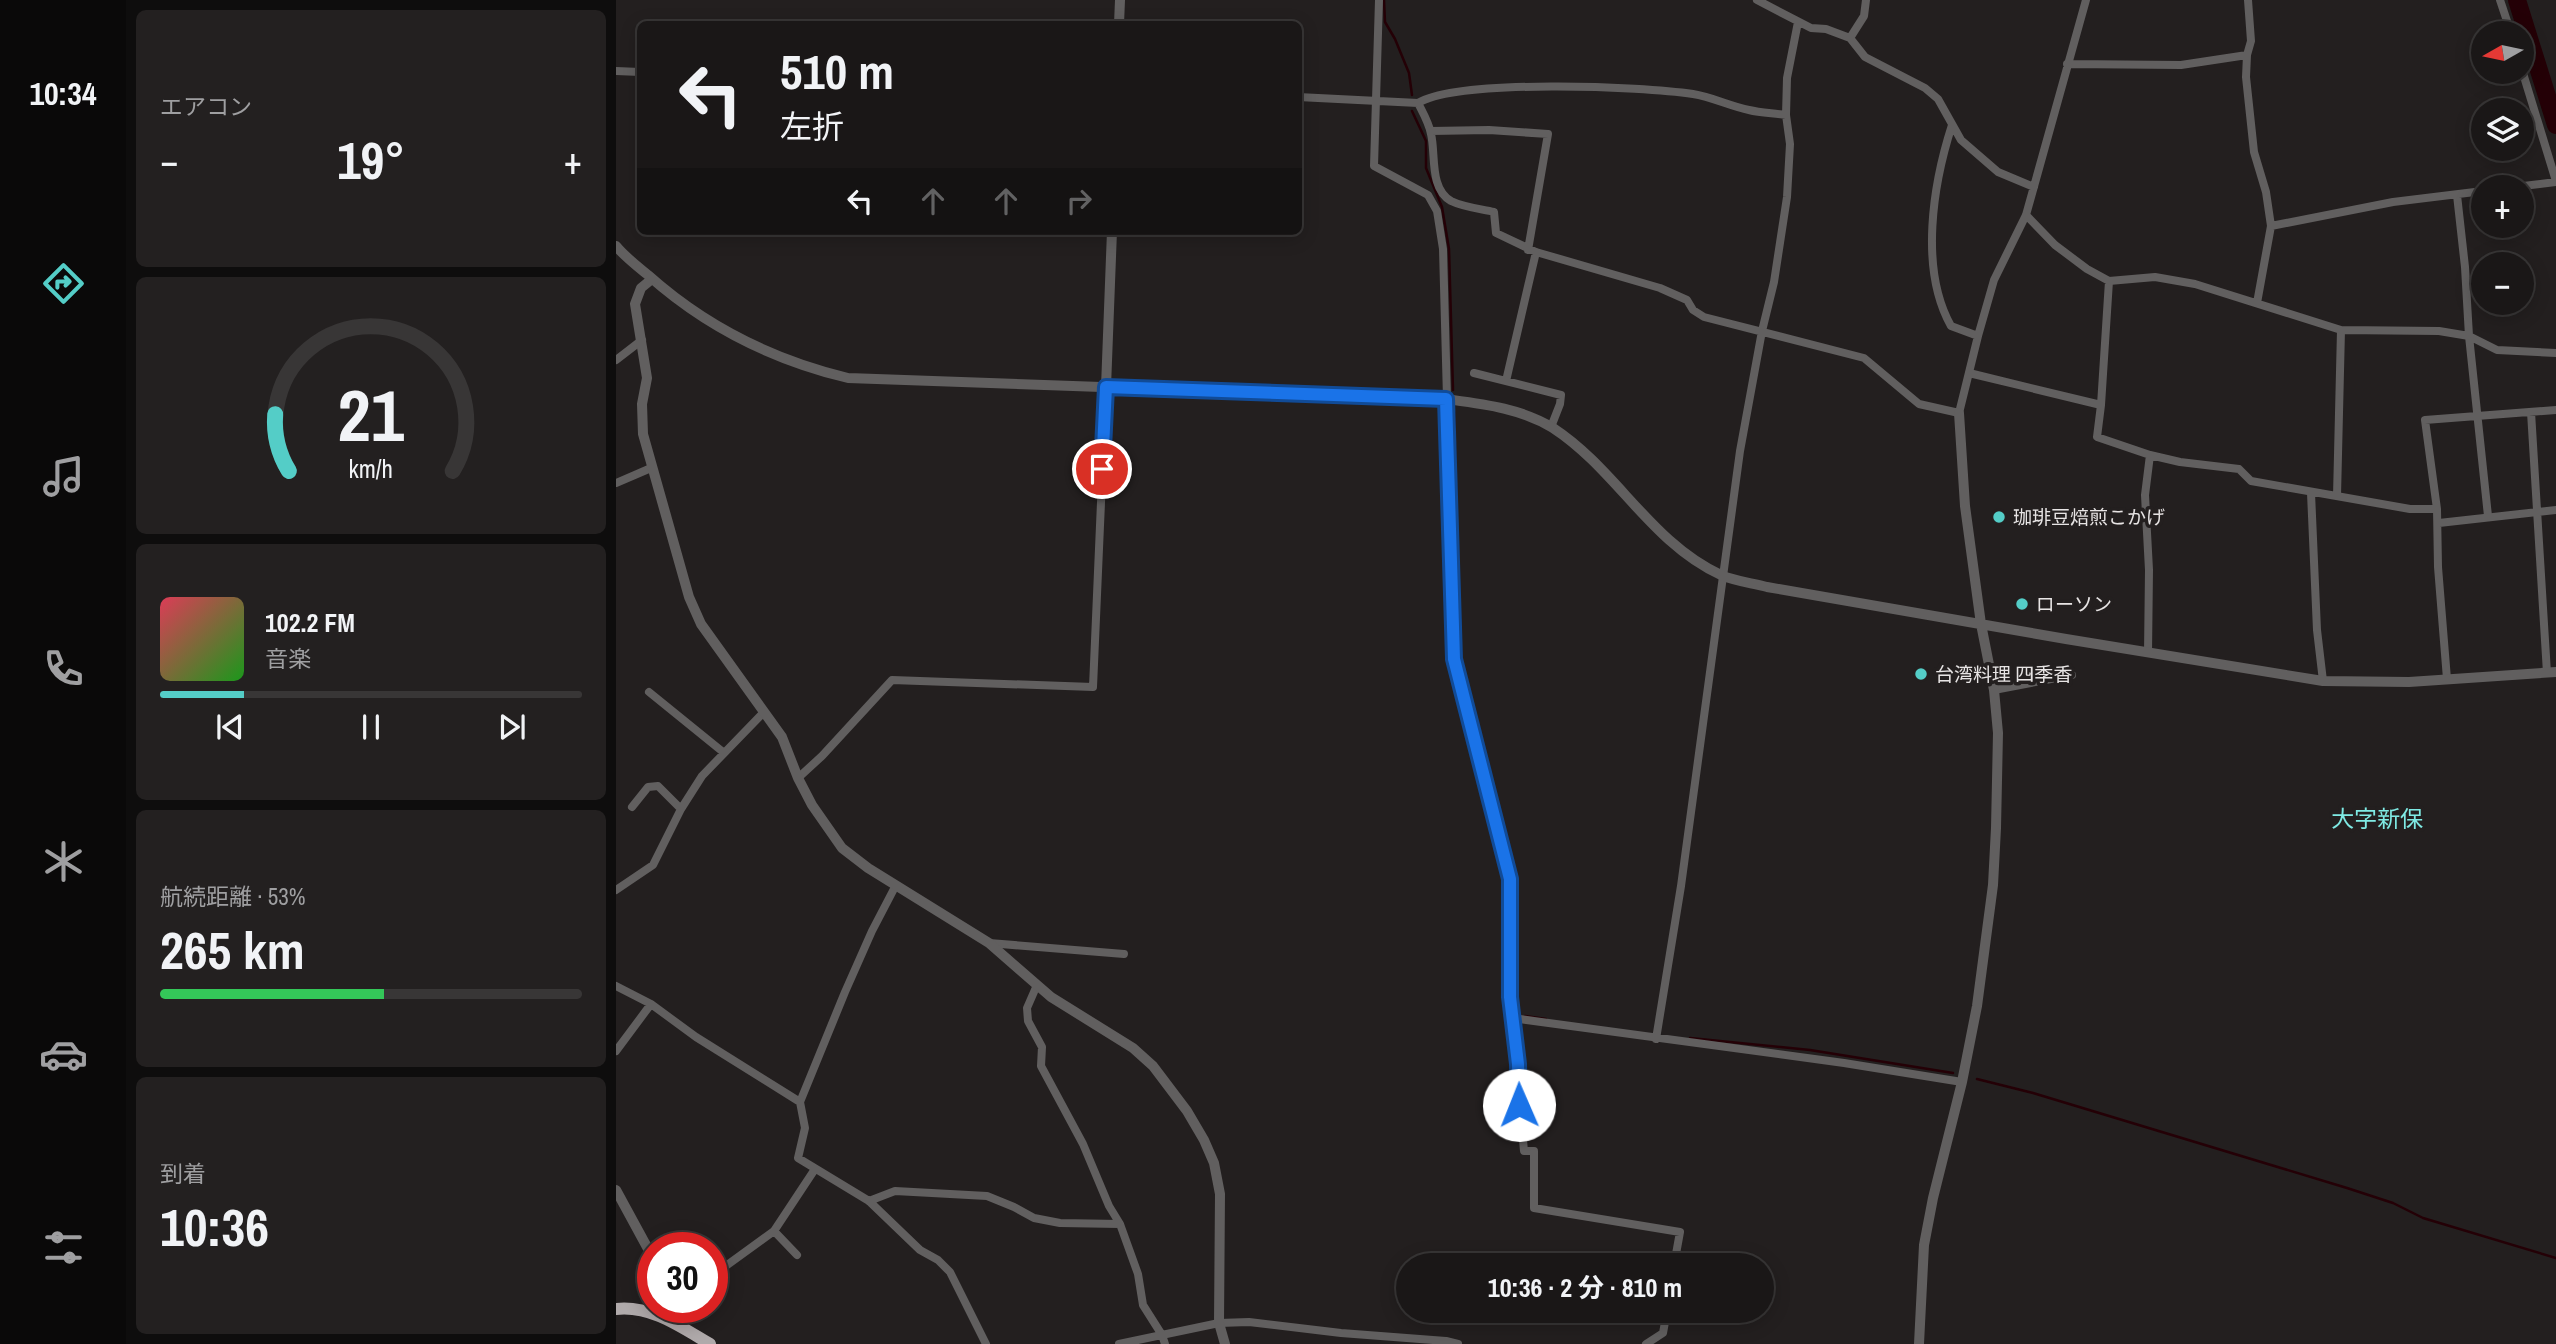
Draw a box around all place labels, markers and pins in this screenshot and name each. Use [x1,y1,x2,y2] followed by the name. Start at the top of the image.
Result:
[1072,439,1132,499] pin
[2013,504,2165,530] place label: 珈琲豆焙煎こかげ
[1991,509,2007,525] marker: 珈琲豆焙煎こかげ
[2036,591,2112,617] place label: ローソン
[2014,596,2030,612] marker: ローソン
[1935,661,2072,687] place label: 台湾料理 四季香
[1913,666,1929,682] marker: 台湾料理 四季香

